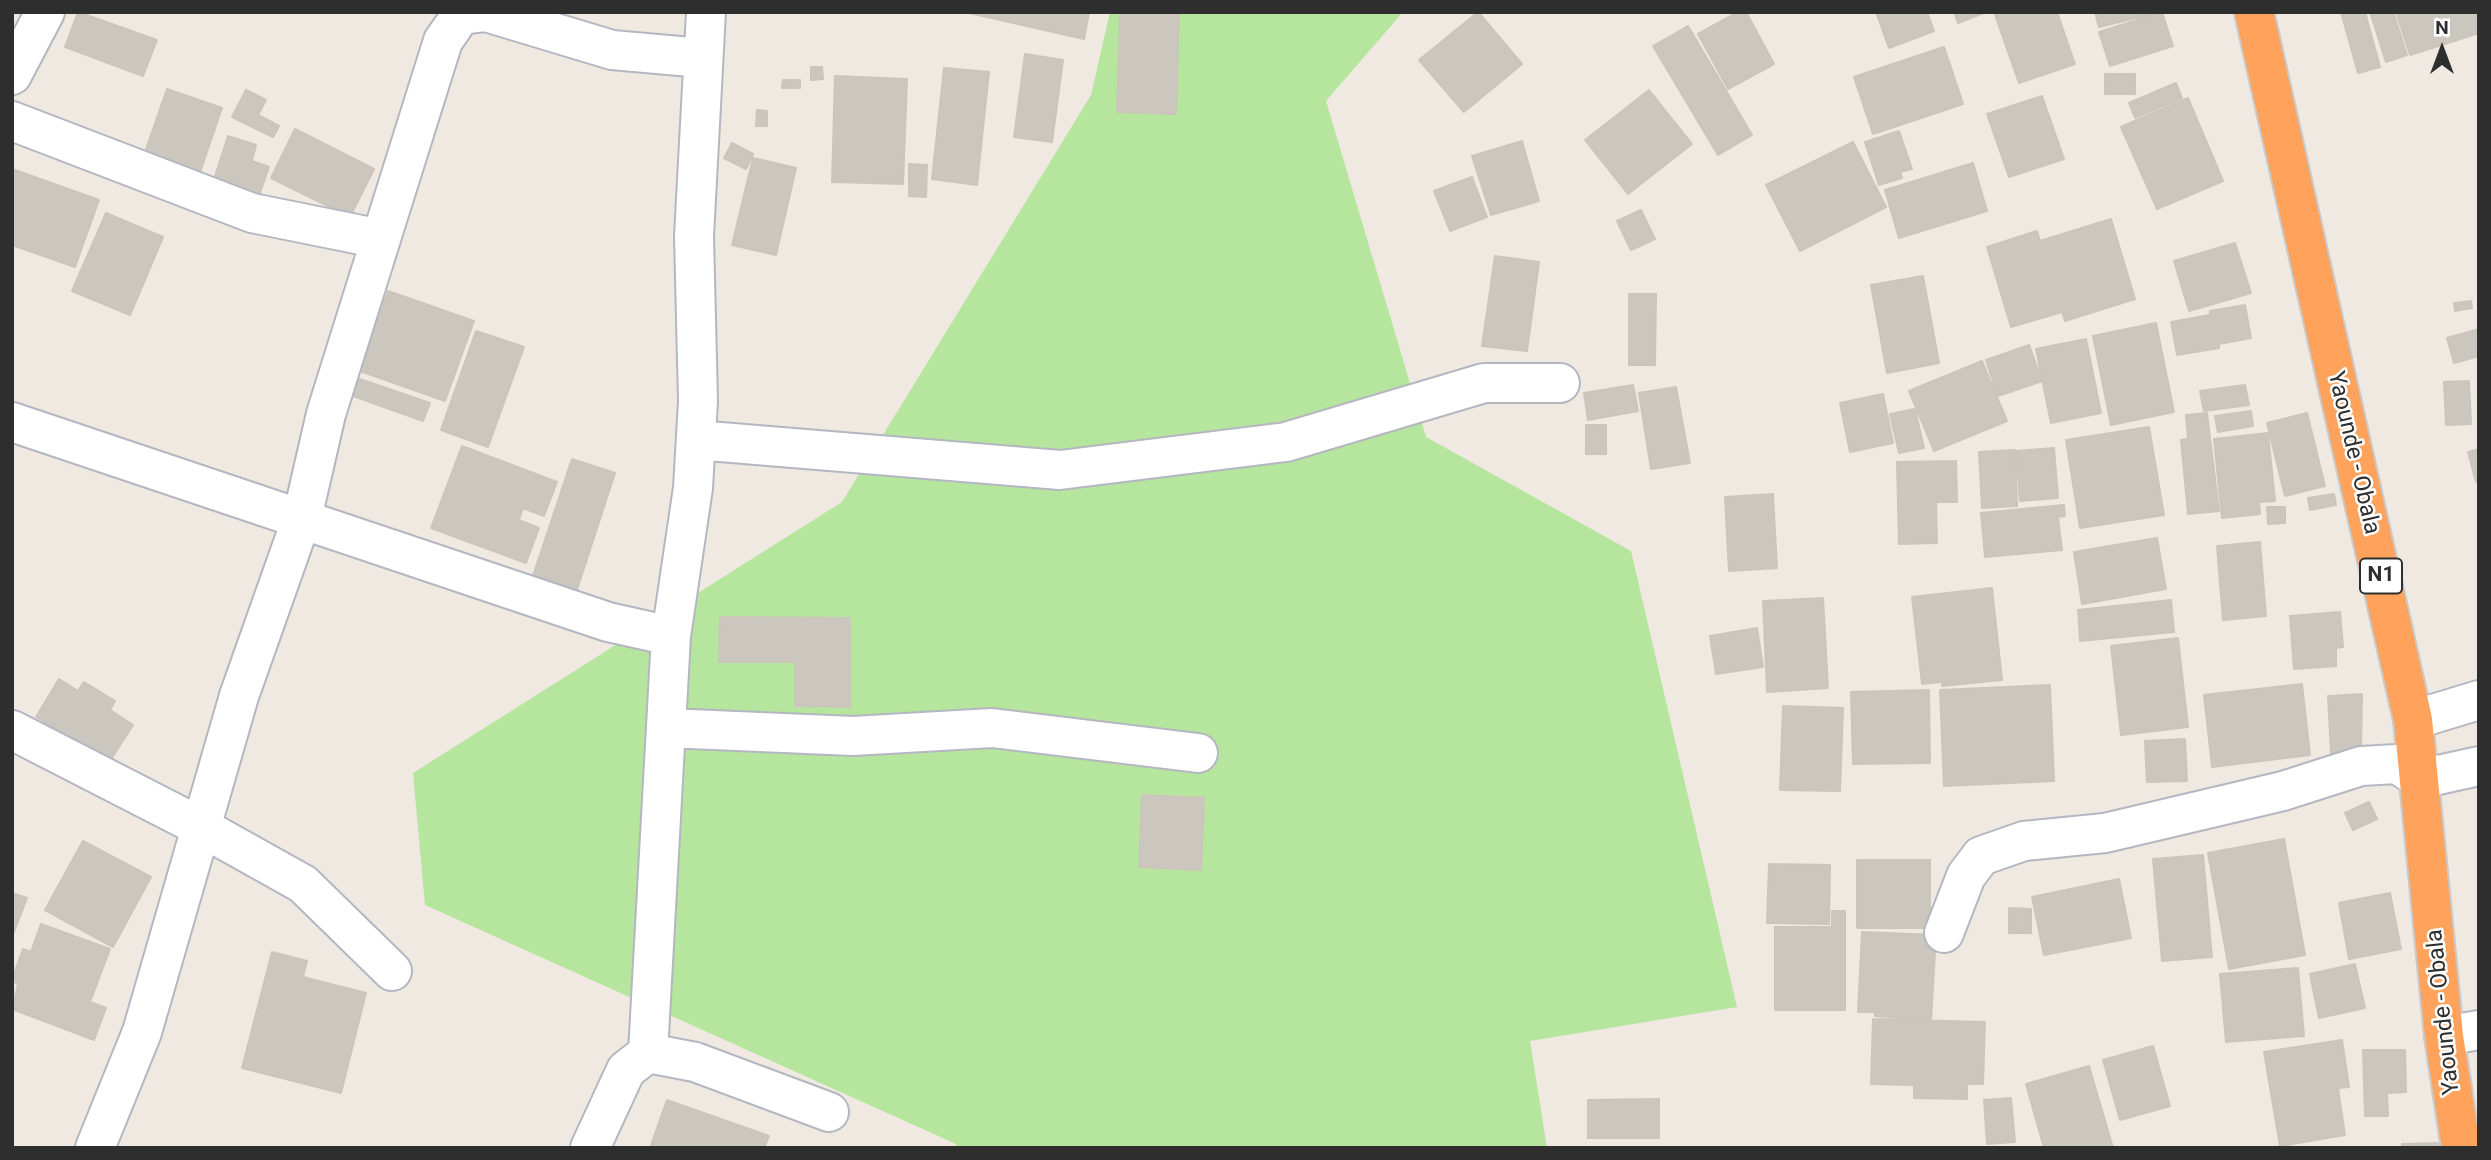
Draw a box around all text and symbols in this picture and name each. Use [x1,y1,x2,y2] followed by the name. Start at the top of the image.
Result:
[2407,14,2477,84] north arrow
[2435,16,2449,39] text: N
[2321,369,2385,537] street label: Yaounde - Obala
[2360,558,2402,594] road number: N1
[2422,928,2466,1096] street label: Yaounde - Obala

